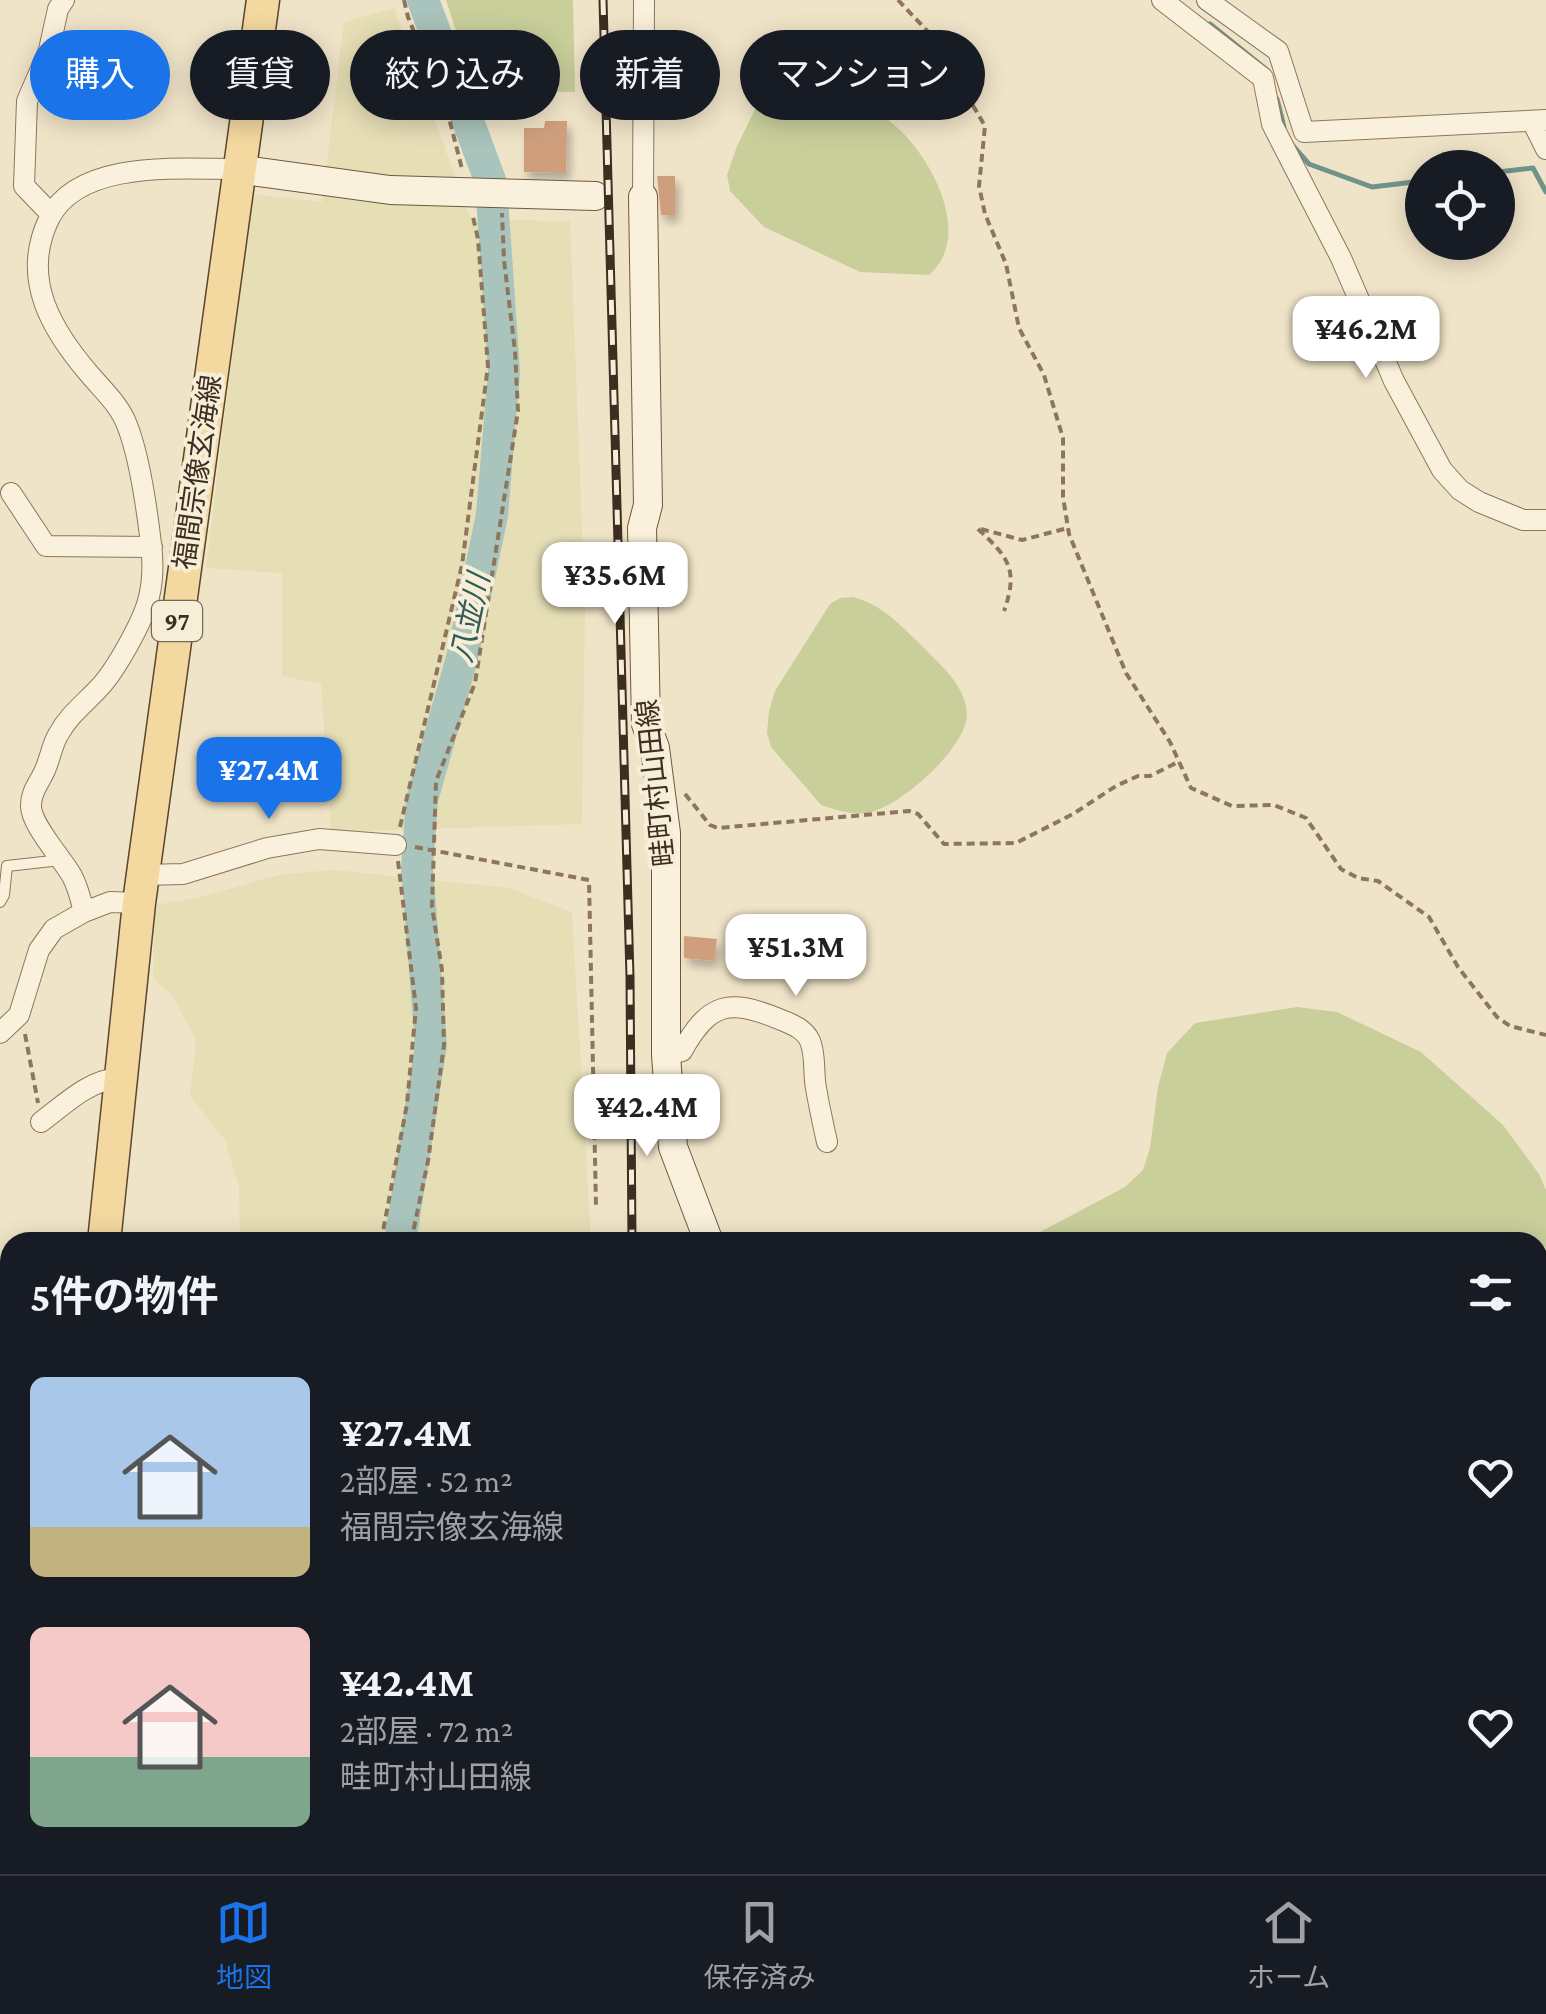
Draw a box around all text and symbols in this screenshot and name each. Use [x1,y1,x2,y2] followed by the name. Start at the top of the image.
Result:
[30,30,170,120] chip: 購入
[190,30,330,120] chip: 賃貸
[350,30,560,120] chip: 絞り込み
[580,30,720,120] chip: 新着
[740,30,985,120] chip: マンション
[1405,150,1515,260] map controls
[1405,150,1515,260] button: locate
[1285,296,1447,381] pin: ¥46.2M
[1315,310,1417,346] text: ¥46.2M
[169,373,226,571] street label: 福間宗像玄海線
[534,542,696,627] pin: ¥35.6M
[564,556,666,592] text: ¥35.6M
[444,568,496,665] water label: 八並川
[152,601,202,641] road number: 97
[631,698,680,868] street label: 畦町村山田線
[188,737,350,822] pin: ¥27.4M
[219,751,319,787] text: ¥27.4M
[715,914,877,999] pin: ¥51.3M
[747,928,845,964] text: ¥51.3M
[566,1074,728,1159] pin: ¥42.4M
[596,1088,698,1124] text: ¥42.4M
[1463,1265,1518,1320] icon: filters
[30,1273,219,1320] text: 5件の物件
[340,1408,472,1455] text: ¥27.4M
[110,1417,230,1537] icon: home
[1463,1450,1518,1505] icon: heart
[340,1463,513,1499] text: 2部屋 · 52 m²
[340,1509,564,1545] text: 福間宗像玄海線
[340,1658,474,1705] text: ¥42.4M
[110,1667,230,1787] icon: home
[1463,1700,1518,1755] icon: heart
[340,1713,513,1749] text: 2部屋 · 72 m²
[340,1759,532,1795] text: 畦町村山田線
[216,1895,272,1995] tab: 地図
[703,1895,815,1995] tab: 保存済み
[1247,1895,1330,1995] tab: ホーム

